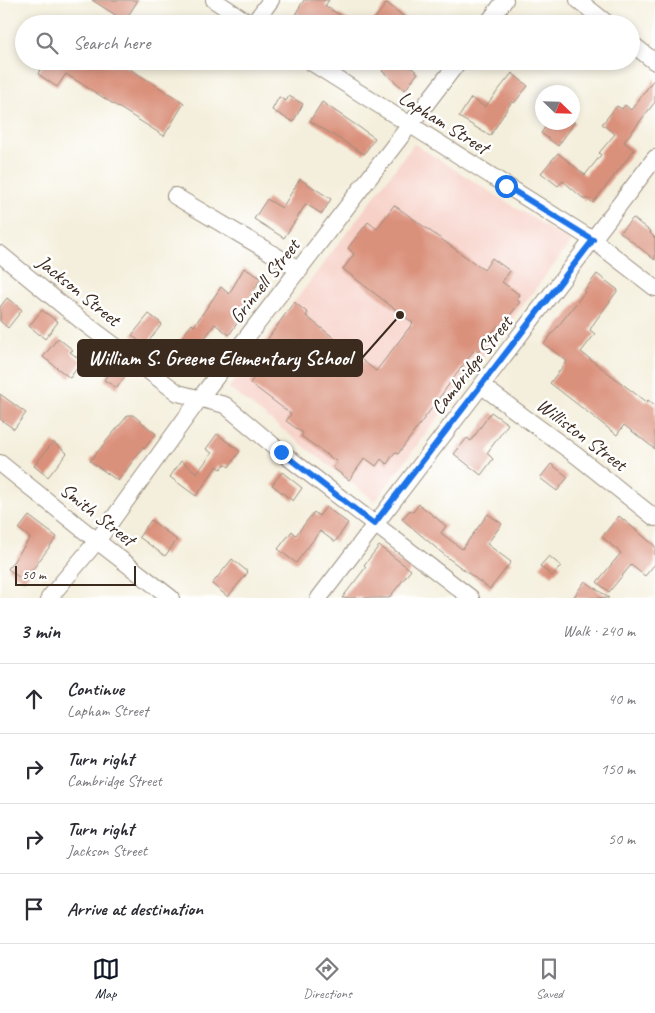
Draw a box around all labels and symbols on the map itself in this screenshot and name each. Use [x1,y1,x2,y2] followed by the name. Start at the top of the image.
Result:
[394,85,496,162] street label: Lapham Street
[535,85,580,130] north arrow
[495,175,518,198] route start
[224,232,307,328] street label: Grinnell Street
[31,249,127,333] street label: Jackson Street
[425,309,519,420] street label: Cambridge Street
[78,340,362,376] callout: William S. Greene Elementary School
[88,345,356,372] text: William S. Greene Elementary School
[532,392,634,478] street label: Williston Street
[270,441,293,464] route end
[55,477,143,554] street label: Smith Street
[15,563,136,586] scale bar

